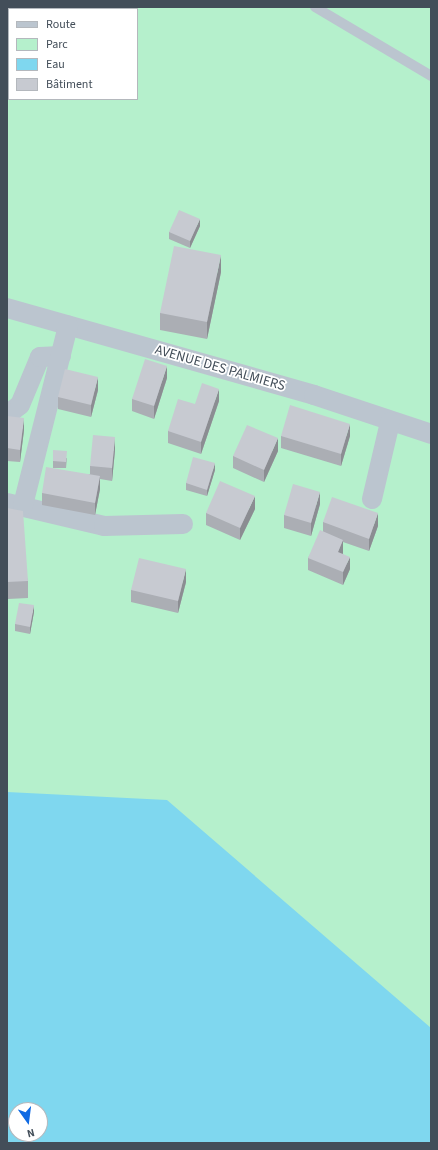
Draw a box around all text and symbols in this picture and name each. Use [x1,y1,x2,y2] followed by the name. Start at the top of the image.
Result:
[8,8,138,100] legend
[46,16,76,33] text: Route
[46,36,68,53] text: Parc
[46,56,65,73] text: Eau
[46,76,92,93] text: Bâtiment
[153,341,287,395] street label: AVENUE DES PALMIERS
[8,1102,48,1142] north arrow
[25,1125,36,1141] text: N

